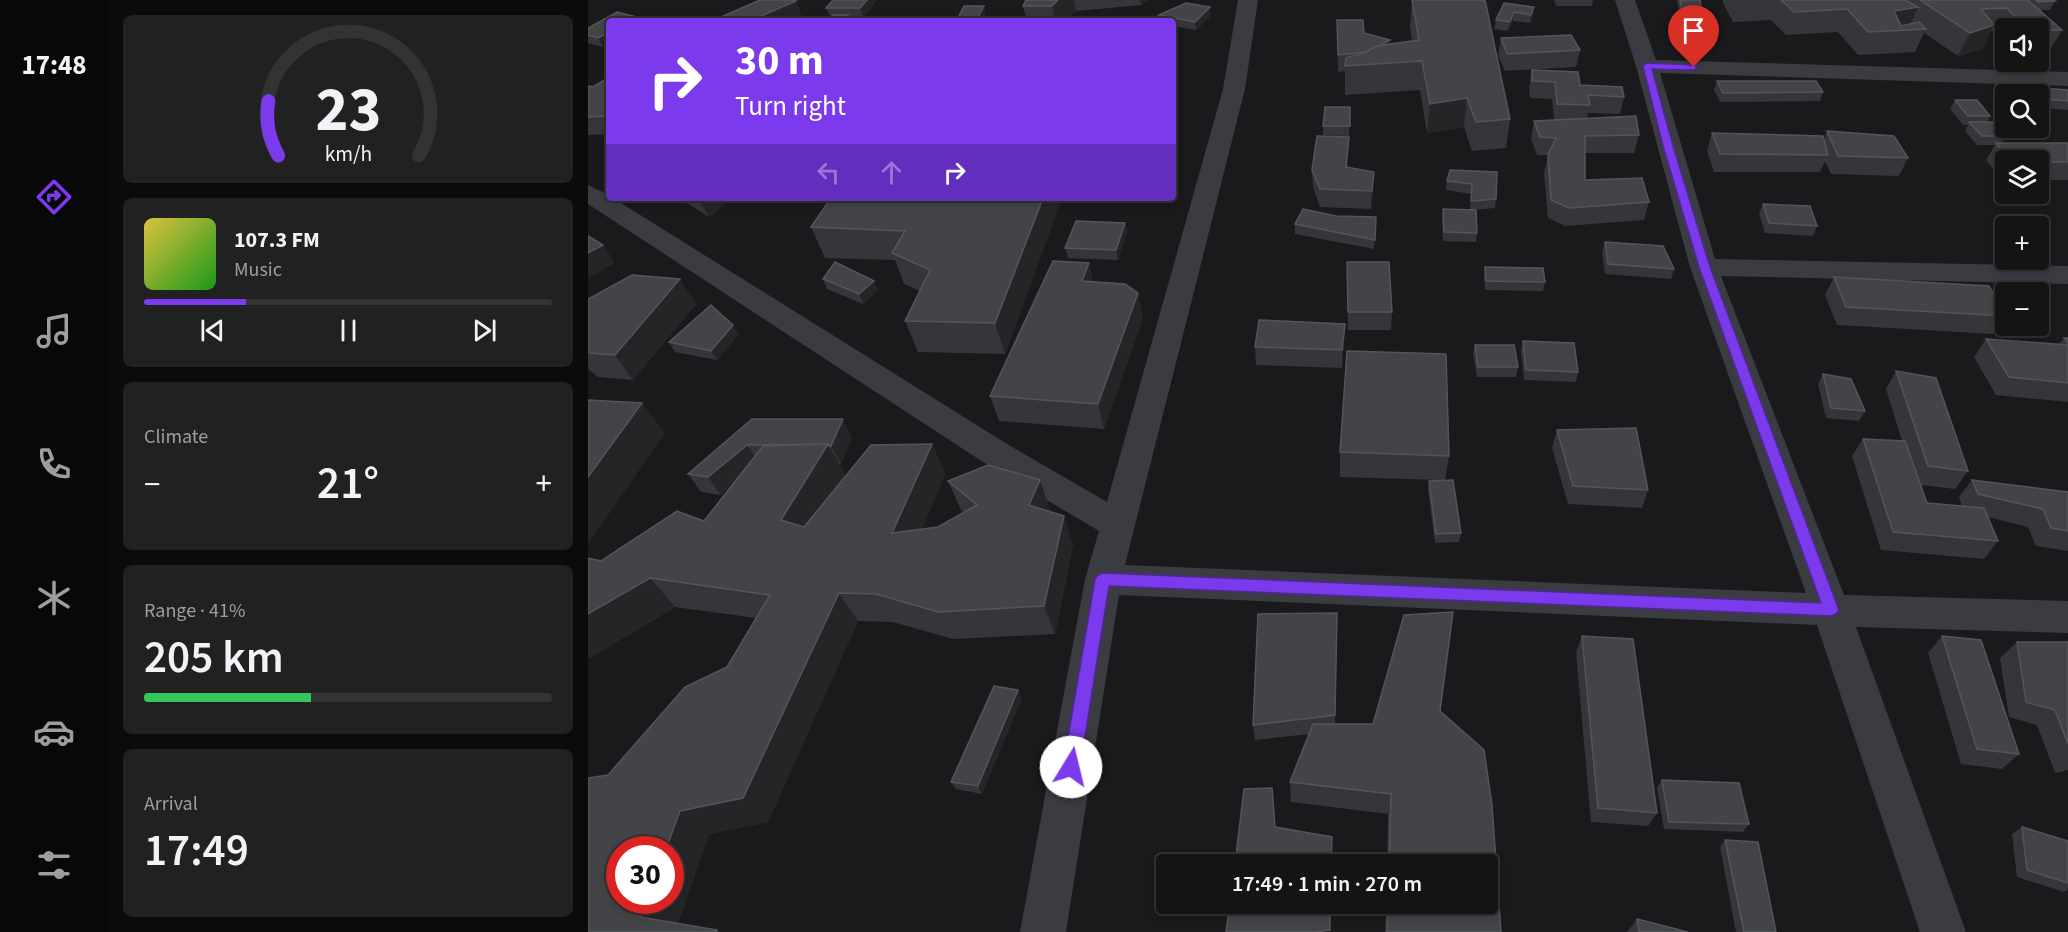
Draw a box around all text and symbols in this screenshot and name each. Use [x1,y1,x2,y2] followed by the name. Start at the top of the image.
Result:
[1668,5,1719,67] pin
[1677,14,1710,47] icon: arrive
[1995,18,2049,336] map controls
[1995,18,2049,72] button: sound
[735,31,824,91] text: 30 m
[636,42,714,120] icon: right
[21,46,87,85] text: 17:48
[315,66,381,155] text: 23
[1995,84,2049,138] button: search
[735,87,846,126] text: Turn right
[324,140,372,171] text: km/h
[1995,150,2049,204] button: layers
[812,156,845,189] icon: left
[875,156,908,189] icon: ahead
[938,156,971,189] icon: right
[33,176,75,218] icon: directions
[1995,216,2049,270] button: +
[234,224,320,256] text: 107.3 FM
[234,256,282,284] text: Music
[1995,282,2049,336] button: −
[33,310,75,352] icon: music
[196,314,229,347] icon: previous
[332,314,365,347] icon: pause
[468,314,501,347] icon: next
[144,423,208,451] text: Climate
[33,443,75,485] icon: phone
[317,452,379,516] text: 21°
[144,461,160,508] text: −
[536,461,552,508] text: +
[33,577,75,619] icon: climate
[144,597,245,625] text: Range · 41%
[144,626,284,690] text: 205 km
[33,711,75,753] icon: car
[1039,735,1103,799] position arrow
[144,790,198,818] text: Arrival
[144,819,249,883] text: 17:49
[606,836,684,914] speed limit sign: 30
[33,844,75,886] icon: filters
[1232,868,1422,900] text: 17:49 · 1 min · 270 m

